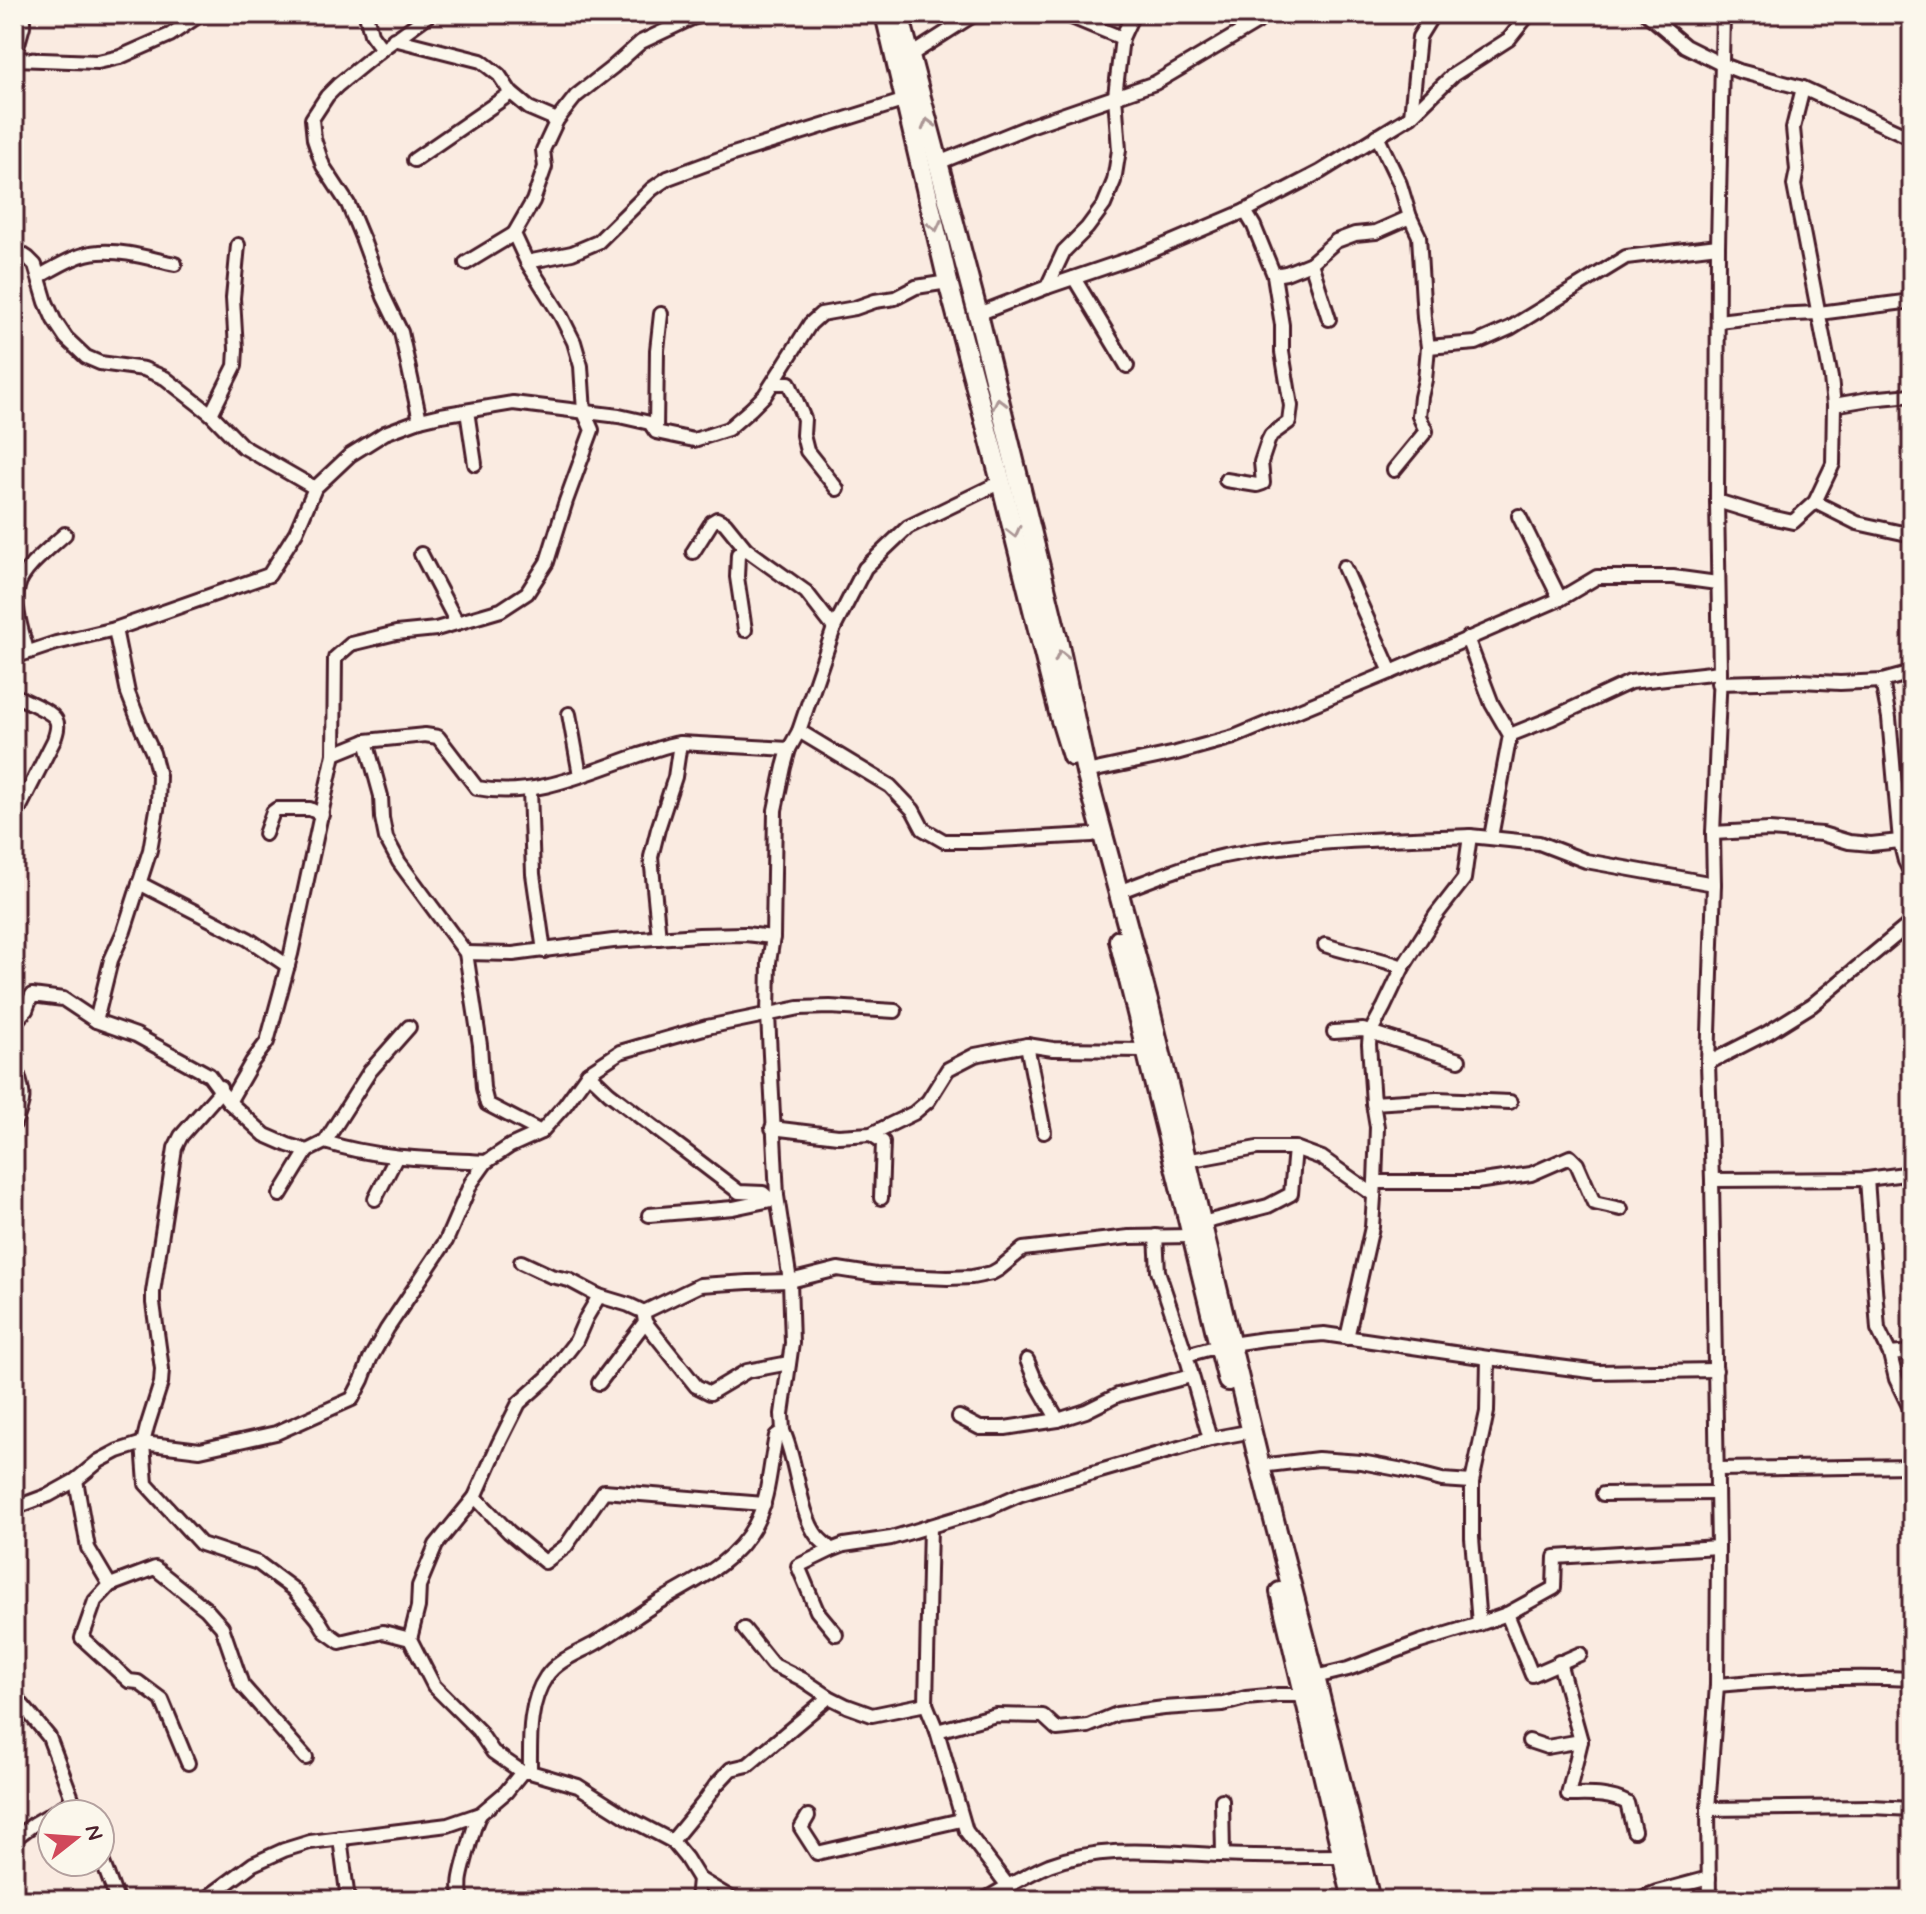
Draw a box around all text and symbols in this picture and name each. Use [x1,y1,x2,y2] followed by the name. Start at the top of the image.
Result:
[920,118,937,132] one-way arrow
[926,219,943,233] one-way arrow
[992,397,1009,411] one-way arrow
[1005,525,1022,539] one-way arrow
[1054,649,1071,663] one-way arrow
[36,1798,116,1878] north arrow
[78,1822,109,1844] text: N

